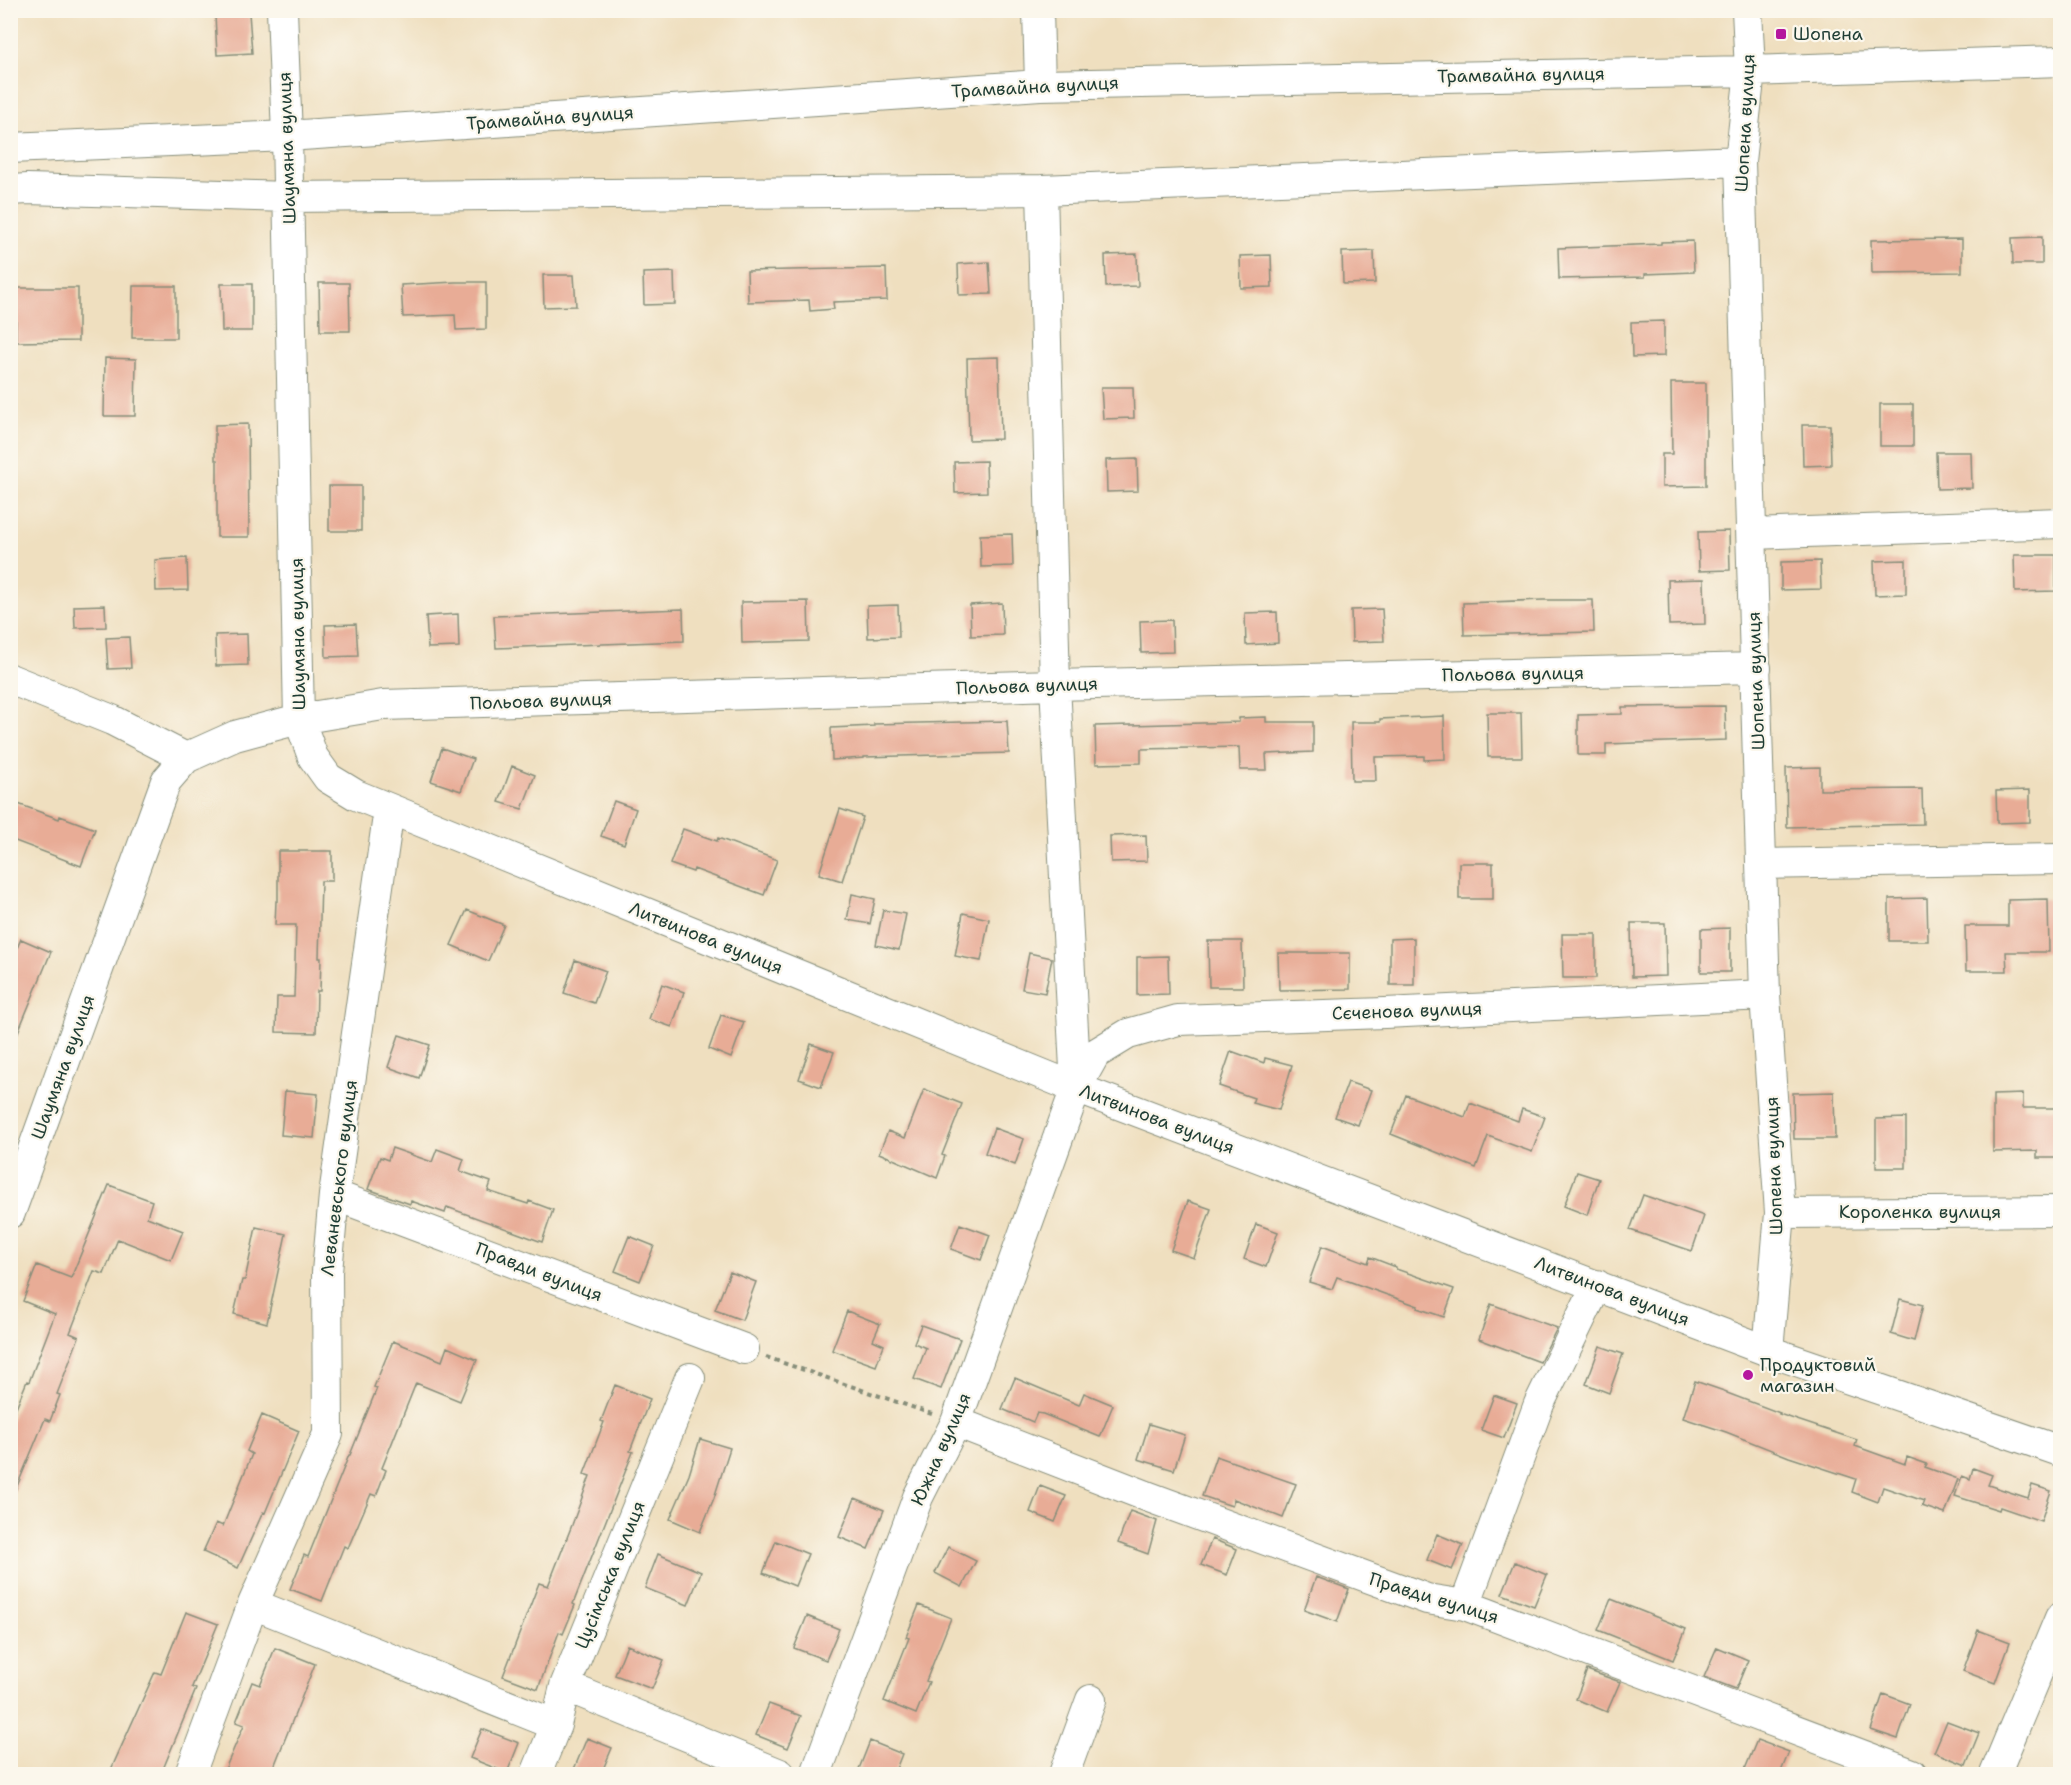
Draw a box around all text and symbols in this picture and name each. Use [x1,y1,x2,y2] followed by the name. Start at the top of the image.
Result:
[1793,22,1863,46] place label: Шопена
[1774,27,1788,41] marker: Шопена
[1729,53,1761,193] street label: Шопена вулиця
[1437,62,1605,88] street label: Трамвайна вулиця
[272,71,302,225] street label: Шаумяна вулиця
[951,71,1119,103] street label: Трамвайна вулиця
[466,100,634,136] street label: Трамвайна вулиця
[285,558,311,710] street label: Шаумяна вулиця
[1742,611,1770,751] street label: Шопена вулиця
[1442,661,1584,687] street label: Польова вулиця
[956,672,1098,700] street label: Польова вулиця
[470,687,612,715] street label: Польова вулиця
[625,896,787,980] street label: Литвинова вулиця
[26,991,100,1143] street label: Шаумяна вулиця
[1331,996,1483,1026] street label: Сєченова вулиця
[315,1078,363,1278] street label: Леваневського вулиця
[1076,1078,1238,1160] street label: Литвинова вулиця
[1760,1096,1788,1236] street label: Шопена вулиця
[1839,1200,2001,1224] street label: Короленка вулиця
[472,1237,606,1307] street label: Правди вулиця
[1531,1250,1693,1332] street label: Литвинова вулиця
[1760,1353,1876,1398] place label: Продуктовий магазин
[1741,1368,1755,1382] marker: Продуктовий магазин
[905,1389,977,1509] street label: Южна вулиця
[569,1497,651,1653] street label: Цусімська вулиця
[1366,1567,1502,1629] street label: Правди вулиця

